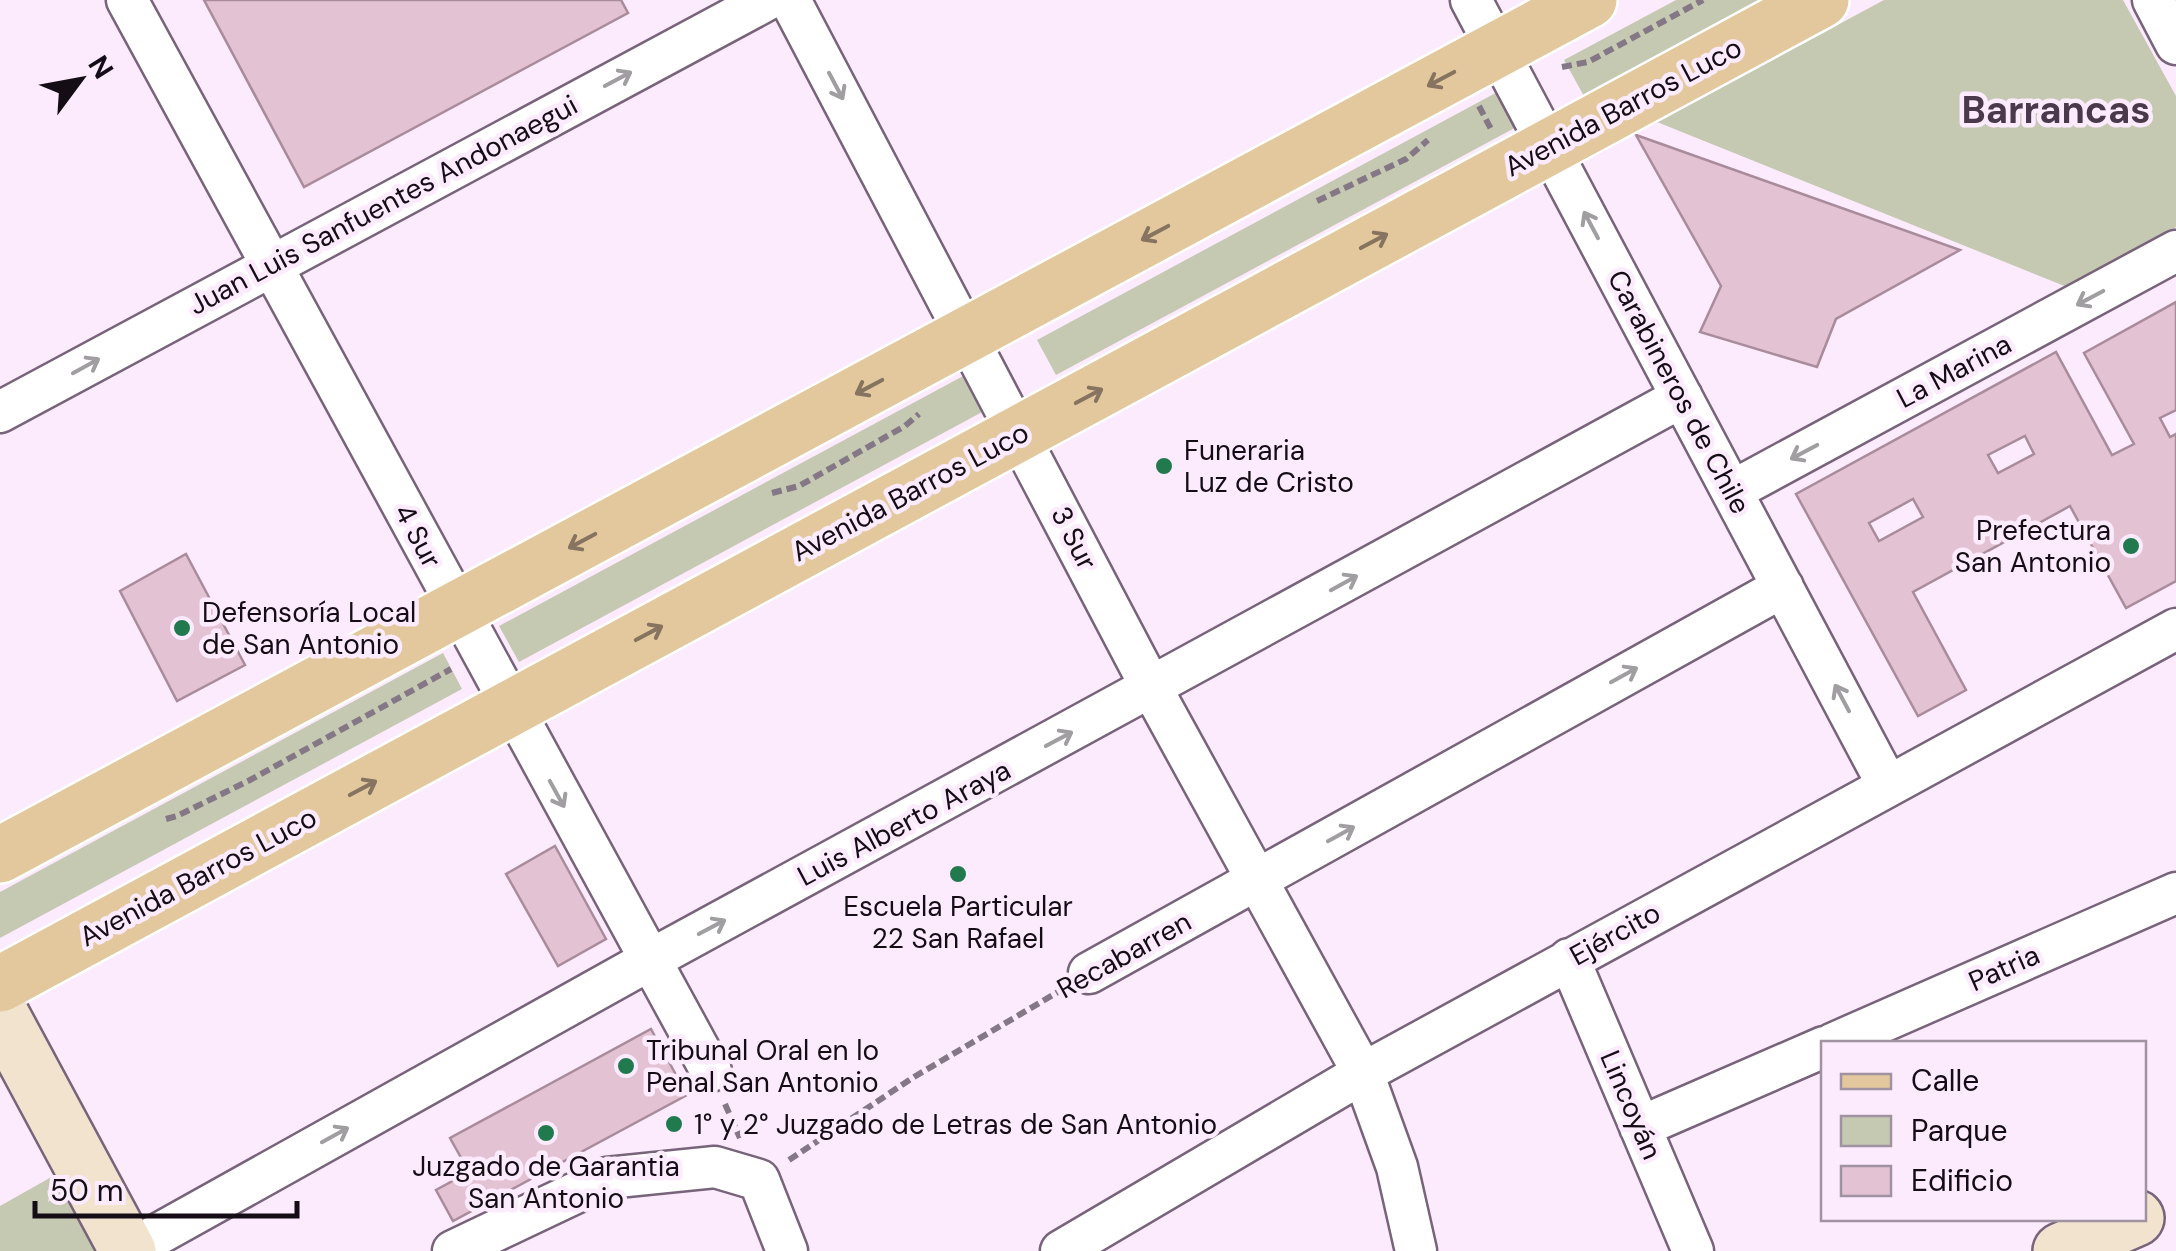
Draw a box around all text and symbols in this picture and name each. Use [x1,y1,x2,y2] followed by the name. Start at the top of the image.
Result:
[1498,29,1748,185] street label: Avenida Barros Luco
[30,30,130,130] north arrow
[80,49,122,85] text: N
[603,69,633,88] one-way arrow
[1427,70,1456,89] one-way arrow
[827,71,846,101] one-way arrow
[1962,85,2150,135] district label: Barrancas
[182,86,584,324] street label: Juan Luis Sanfuentes Andonaegui
[1581,211,1600,241] one-way arrow
[1140,224,1170,244] one-way arrow
[1359,231,1389,250] one-way arrow
[1599,264,1759,520] street label: Carabineros de Chile
[2076,288,2106,308] one-way arrow
[1890,325,2018,417] street label: La Marina
[70,355,100,375] one-way arrow
[854,378,884,398] one-way arrow
[1073,386,1103,405] one-way arrow
[785,414,1035,570] street label: Avenida Barros Luco
[1184,432,1354,501] place label: Funeraria Luz de Cristo
[1790,443,1820,462] one-way arrow
[1153,455,1175,477] marker: Funeraria Luz de Cristo
[386,498,450,574] street label: 4 Sur
[1042,500,1106,576] street label: 3 Sur
[1955,512,2111,581] place label: Prefectura San Antonio
[568,532,598,552] one-way arrow
[2120,535,2142,557] marker: Prefectura San Antonio
[1329,573,1359,593] one-way arrow
[202,594,416,663] place label: Defensoría Local de San Antonio
[171,617,193,639] marker: Defensoría Local de San Antonio
[633,623,663,643] one-way arrow
[1609,665,1638,685] one-way arrow
[1831,684,1851,713] one-way arrow
[1044,729,1074,749] one-way arrow
[791,751,1017,895] street label: Luis Alberto Araya
[348,778,377,797] one-way arrow
[548,778,568,808] one-way arrow
[73,799,323,955] street label: Avenida Barros Luco
[1325,824,1355,844] one-way arrow
[947,863,969,885] marker: Escuela Particular 22 San Rafael
[843,888,1073,957] place label: Escuela Particular 22 San Rafael
[1563,894,1667,974] street label: Ejército
[1050,903,1198,1007] street label: Recabarren
[696,917,726,936] one-way arrow
[1963,936,2045,1000] street label: Patria
[646,1032,879,1101] place label: Tribunal Oral en lo Penal San Antonio
[1821,1041,2146,1221] legend
[1591,1045,1671,1165] street label: Lincoyán
[615,1055,637,1077] marker: Tribunal Oral en lo Penal San Antonio
[1911,1061,1979,1100] text: Calle
[694,1106,1217,1143] place label: 1° y 2° Juzgado de Letras de San Antonio
[1911,1111,2008,1150] text: Parque
[663,1113,685,1135] marker: 1° y 2° Juzgado de Letras de San Antonio
[535,1122,557,1144] marker: Juzgado de Garantia San Antonio
[320,1125,350,1145] one-way arrow
[412,1148,680,1217] place label: Juzgado de Garantia San Antonio
[35,1156,298,1218] scale bar
[1911,1161,2013,1200] text: Edificio
[50,1171,124,1210] text: 50 m

